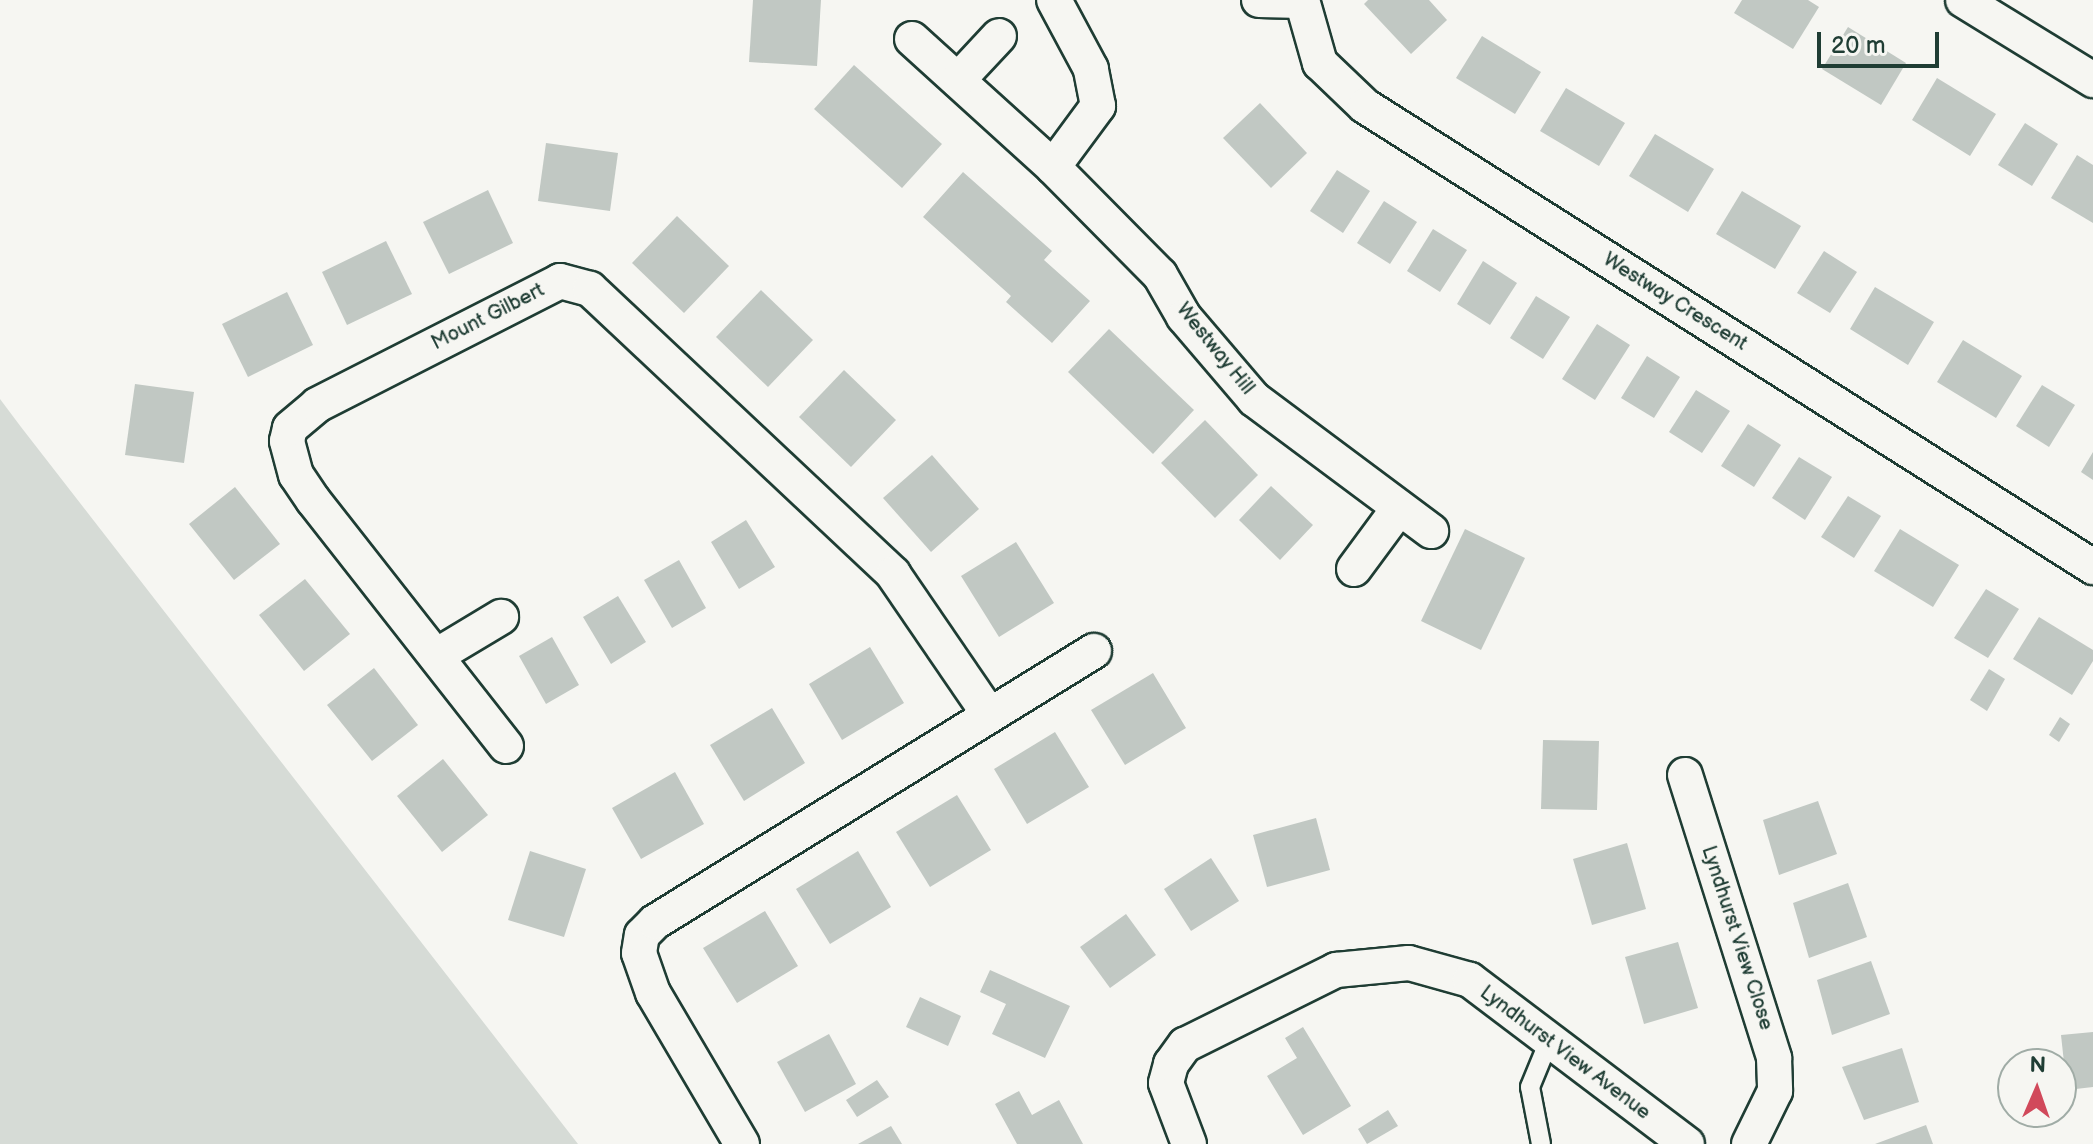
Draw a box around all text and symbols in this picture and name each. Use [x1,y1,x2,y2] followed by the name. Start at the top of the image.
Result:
[1821,16,1943,66] scale bar
[1831,31,1886,60] text: 20 m
[1598,248,1752,356] street label: Westway Crescent
[428,278,548,356] street label: Mount Gilbert
[1170,298,1260,400] street label: Westway Hill
[1696,843,1778,1033] street label: Lyndhurst View Close
[1475,981,1655,1125] street label: Lyndhurst View Avenue
[1997,1048,2077,1128] north arrow
[2029,1052,2047,1079] text: N

